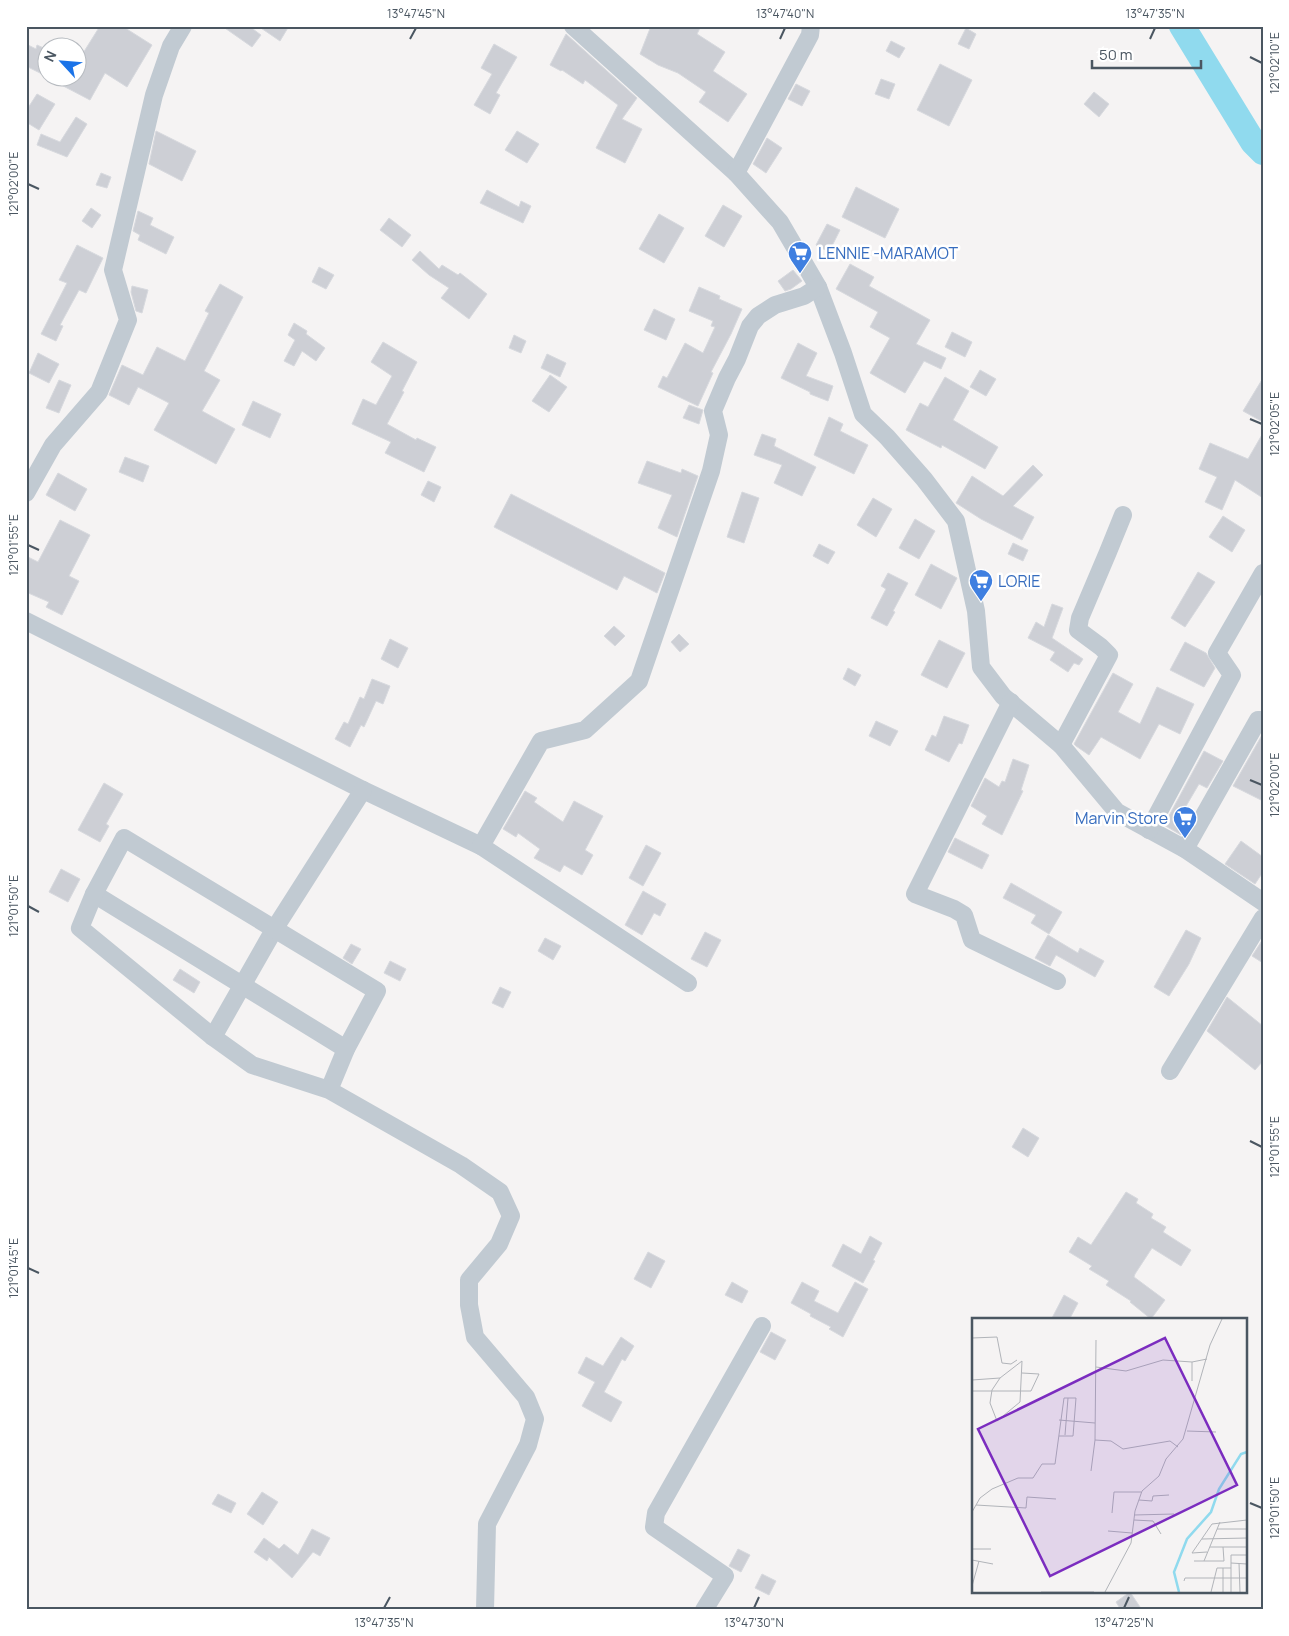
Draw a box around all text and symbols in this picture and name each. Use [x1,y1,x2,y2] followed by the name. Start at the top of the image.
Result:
[387,5,445,22] text: 13°47'45"N
[756,5,814,22] text: 13°47'40"N
[1126,5,1184,22] text: 13°47'35"N
[1266,32,1283,94] text: 121°02'10"E
[38,38,88,88] north arrow
[1092,38,1200,70] scale bar
[1099,44,1133,65] text: 50 m
[39,47,61,65] text: N
[5,152,22,216] text: 121°02'00"E
[787,240,813,274] supermarket icon: LENNIE -MARAMOT
[818,242,958,264] place label: LENNIE -MARAMOT
[1266,392,1283,456] text: 121°02'05"E
[5,514,22,576] text: 121°01'55"E
[968,568,994,602] supermarket icon: LORIE
[998,570,1040,592] place label: LORIE
[1266,753,1283,817] text: 121°02'00"E
[1172,805,1198,839] supermarket icon: Marvin Store
[1075,807,1168,829] place label: Marvin Store
[5,875,22,937] text: 121°01'50"E
[1266,1116,1283,1178] text: 121°01'55"E
[5,1238,22,1298] text: 121°01'45"E
[972,1318,1246,1594] inset map
[1266,1477,1283,1539] text: 121°01'50"E
[355,1614,413,1631] text: 13°47'35"N
[724,1614,784,1631] text: 13°47'30"N
[1094,1614,1154,1631] text: 13°47'25"N

